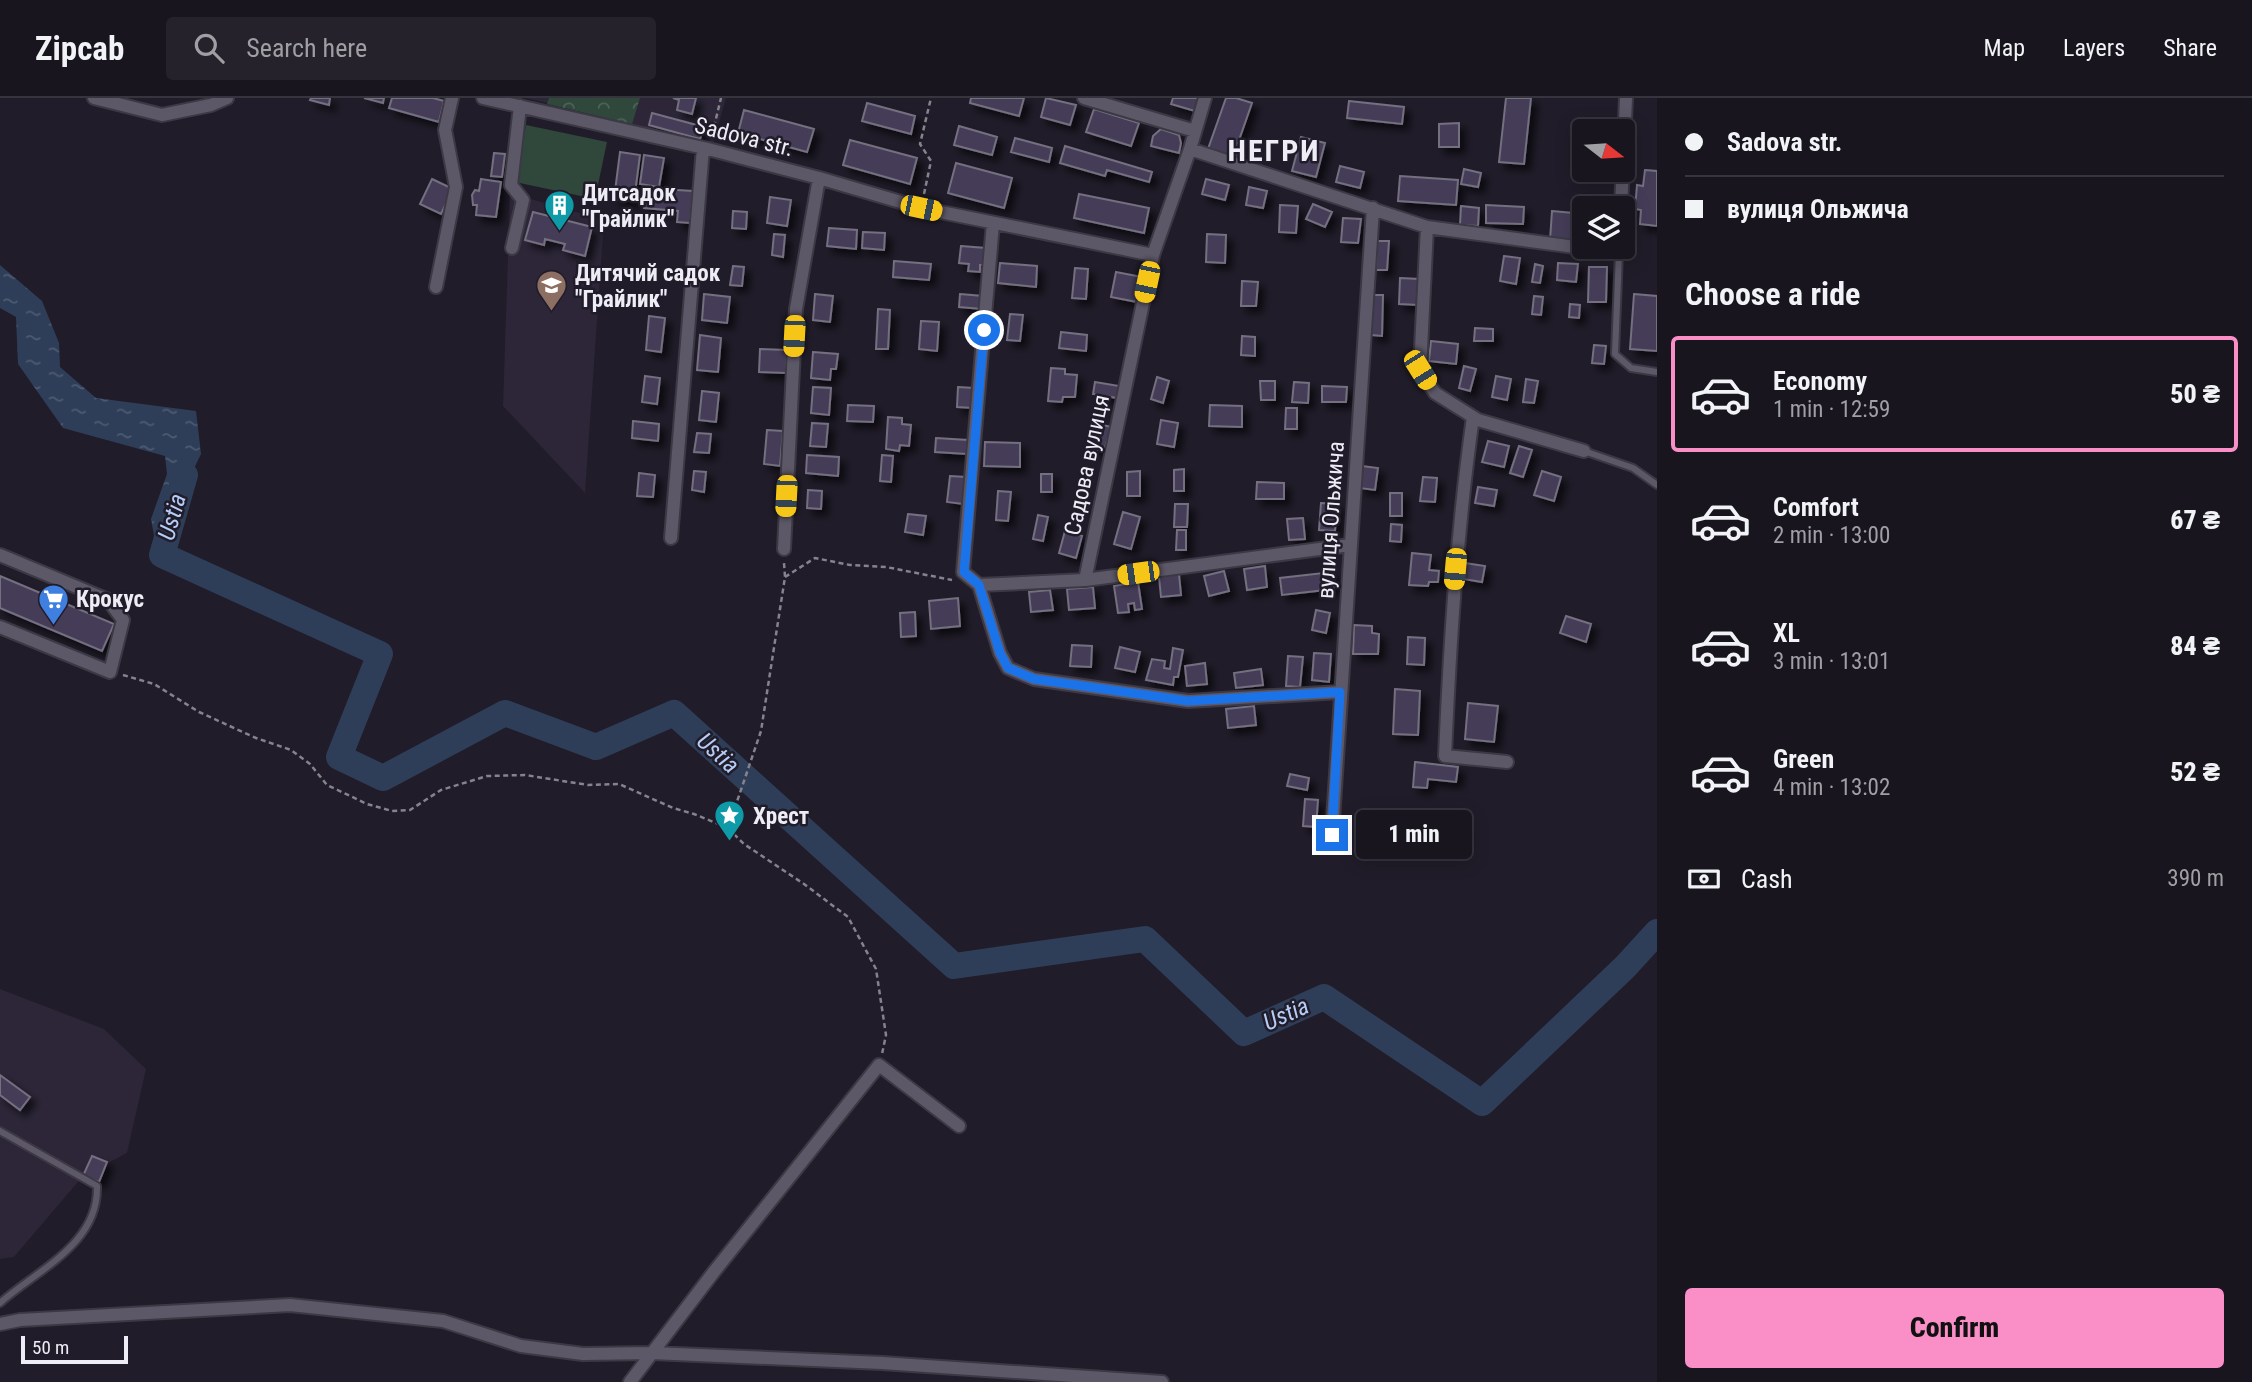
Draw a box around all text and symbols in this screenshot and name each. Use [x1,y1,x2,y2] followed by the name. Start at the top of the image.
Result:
[166,17,656,80] search box
[35,29,124,68] text: Zipcab
[190,29,228,67] icon: search
[246,33,367,63] text: Search here
[1984,34,2025,62] text: Map
[2063,34,2125,62] text: Layers
[2163,34,2217,62] text: Share
[692,112,796,162] street label: Sadova str.
[1572,119,1634,182] north arrow
[1572,119,1635,259] map controls
[1727,127,1842,157] text: Sadova str.
[1227,133,1321,168] district label: НЕГРИ
[582,180,676,233] place label: Дитсадок "Грайлик"
[542,189,576,233] building icon: Дитсадок "Грайлик"
[899,193,944,223] car
[1727,194,1909,224] text: вулиця Ольжича
[1572,196,1635,259] button: layers
[1133,259,1162,305] car
[575,260,721,313] place label: Дитячий садок "Грайлик"
[535,269,569,313] school or university icon: Дитячий садок "Грайлик"
[1685,275,1860,313] text: Choose a ride
[783,314,806,358] car
[968,314,1000,346] route start
[1400,347,1441,393] car
[1689,363,1752,426] icon: car
[1773,366,1867,396] text: Economy
[2170,379,2220,409] text: 50 ₴
[1059,392,1115,538] street label: Садова вулиця
[1773,396,1890,423] text: 1 min · 12:59
[1312,440,1350,600] street label: вулиця Ольжича
[775,474,798,518] car
[1689,489,1752,552] icon: car
[152,491,192,543] water label: Ustia
[1773,492,1859,522] text: Comfort
[2170,505,2220,535] text: 67 ₴
[1773,522,1890,549] text: 2 min · 13:00
[1443,547,1468,591] car
[1116,560,1161,586] car
[36,582,70,626] supermarket icon: Крокус
[76,586,144,613] place label: Крокус
[1689,615,1752,678] icon: car
[1773,618,1800,648] text: XL
[2170,631,2220,661] text: 84 ₴
[1773,648,1890,675] text: 3 min · 13:01
[691,727,745,779] water label: Ustia
[1689,741,1752,804] icon: car
[1773,744,1834,774] text: Green
[2170,757,2220,787] text: 52 ₴
[1773,774,1890,801] text: 4 min · 13:02
[713,799,747,843] place icon: Хрест
[753,803,809,830] place label: Хрест
[1356,810,1472,860] callout: 1 min
[1316,819,1348,851] route end
[1388,821,1440,848] text: 1 min
[1685,860,1723,898] icon: cash
[1741,864,1793,894] text: Cash
[2167,865,2224,892] text: 390 m
[1259,992,1313,1036] water label: Ustia
[1685,1288,2224,1368] button: Confirm
[21,1333,128,1365] scale bar
[32,1336,69,1359] text: 50 m

